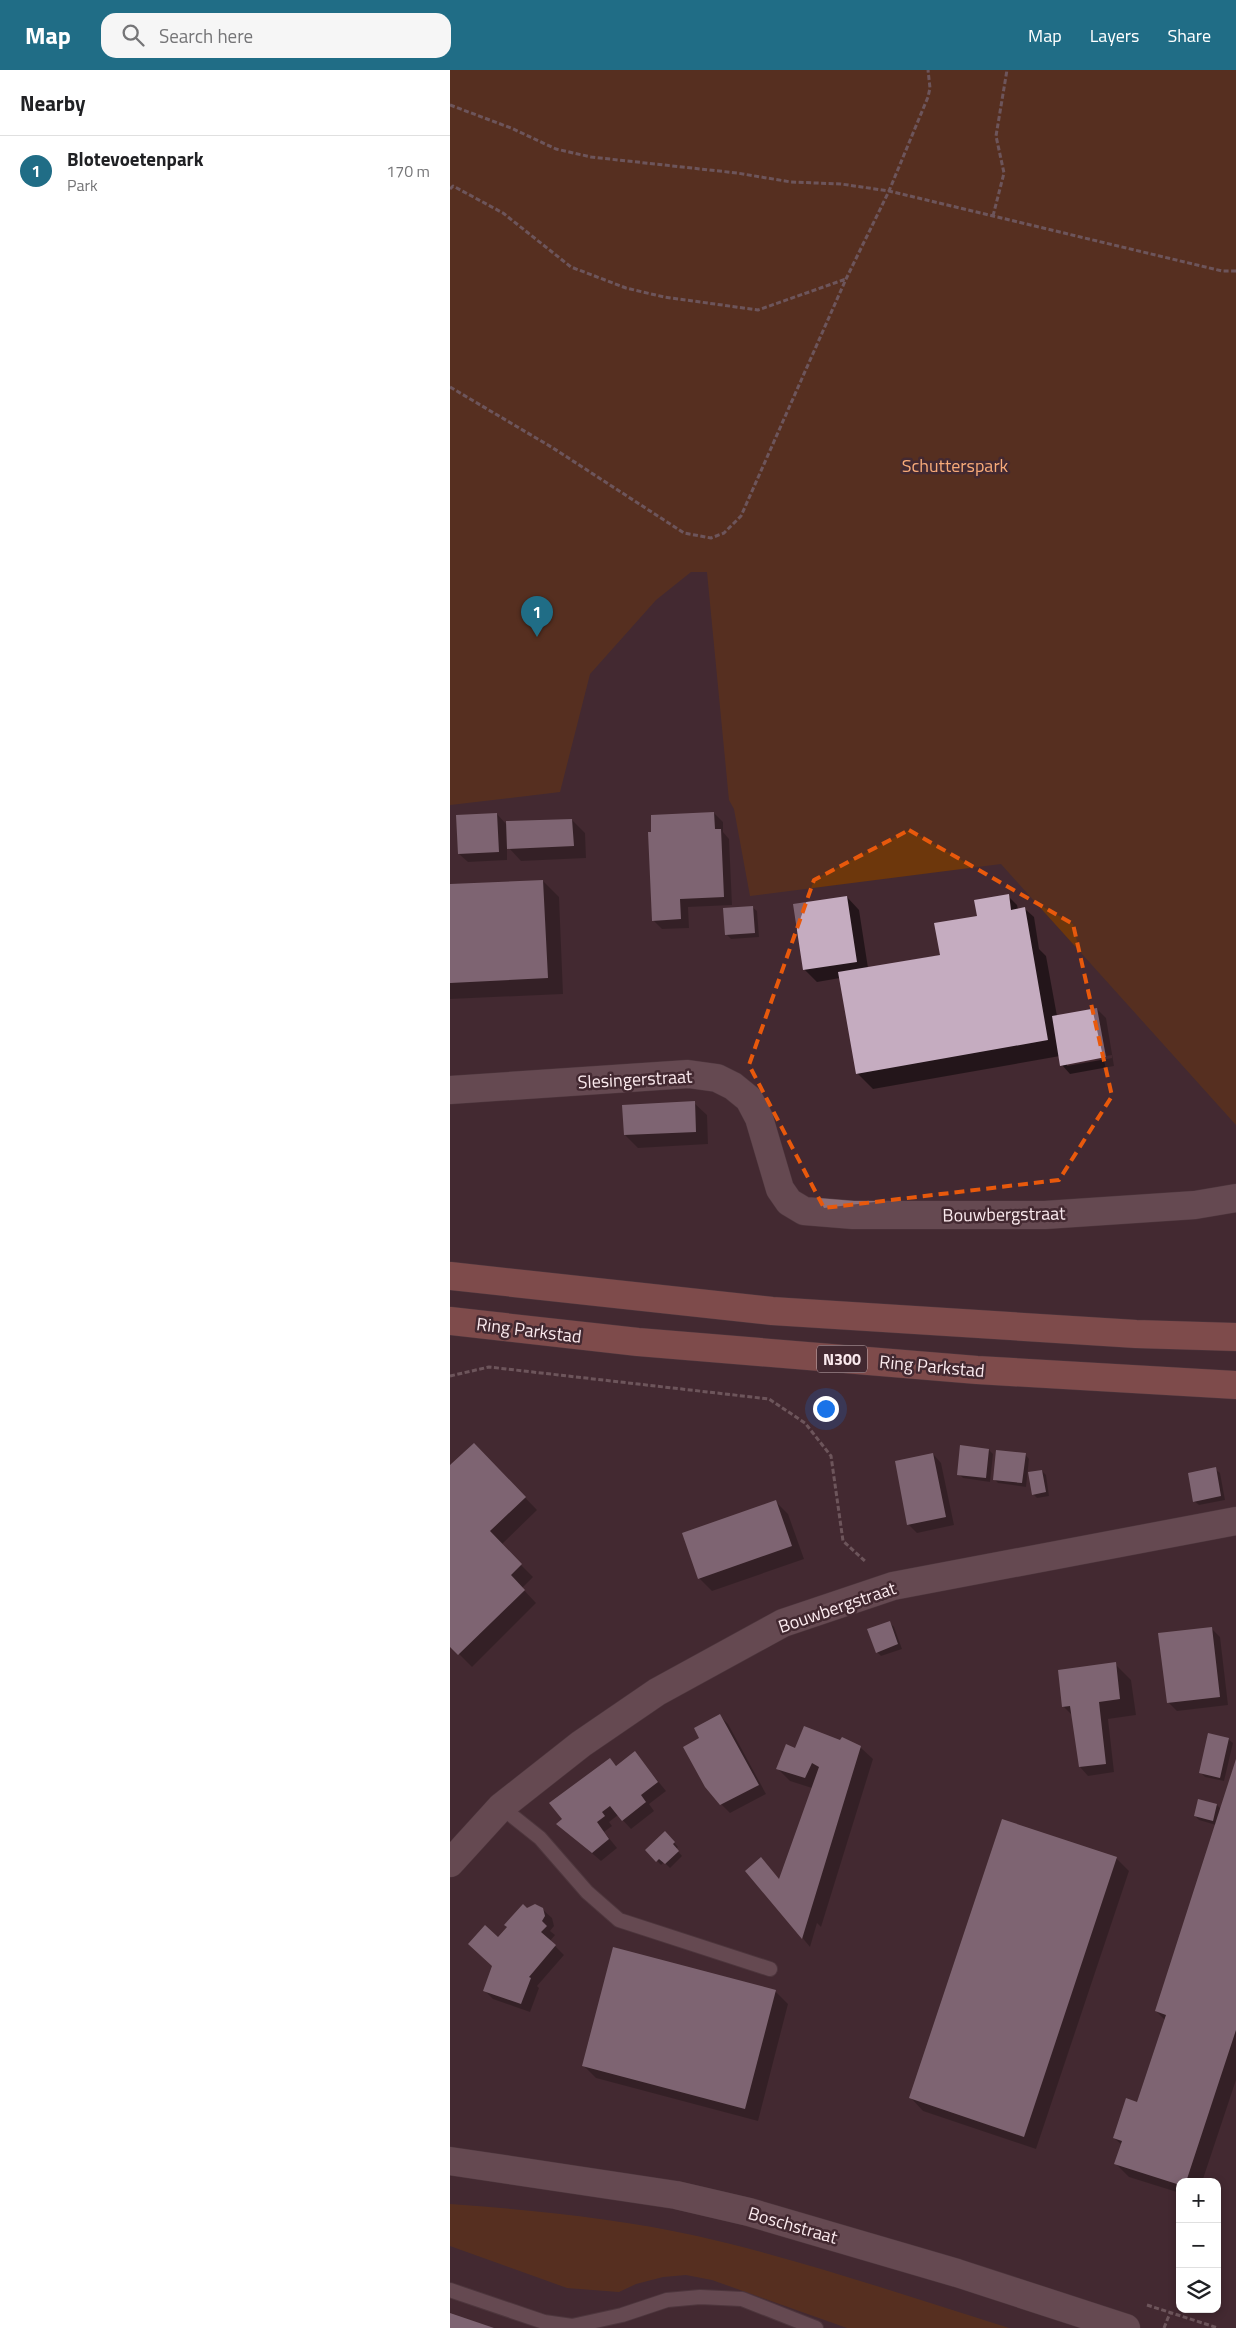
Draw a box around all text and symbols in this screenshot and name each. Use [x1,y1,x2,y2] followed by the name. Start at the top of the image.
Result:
[101,13,451,58] search box
[25,17,71,53] text: Map
[119,21,147,49] icon: search
[159,21,253,50] text: Search here
[1028,22,1062,49] text: Map
[1090,22,1139,49] text: Layers
[1167,22,1211,49] text: Share
[20,87,85,119] text: Nearby
[67,144,203,173] text: Blotevoetenpark
[32,159,40,183] text: 1
[386,159,430,183] text: 170 m
[67,173,98,197] text: Park
[902,452,1009,479] park label: Schutterspark
[521,596,553,637] pin: 1
[577,1062,694,1095] street label: Slesingerstraat
[942,1199,1066,1229] street label: Bouwbergstraat
[475,1310,583,1350] street label: Ring Parkstad
[817,1346,867,1372] road number: N300
[878,1348,986,1384] street label: Ring Parkstad
[813,1396,839,1422] your location
[774,1574,900,1640] street label: Bouwbergstraat
[1176,2178,1221,2313] map controls
[1176,2178,1221,2223] button: +
[745,2199,841,2251] street label: Boschstraat
[1176,2223,1221,2268] button: −
[1176,2268,1221,2313] button: layers

